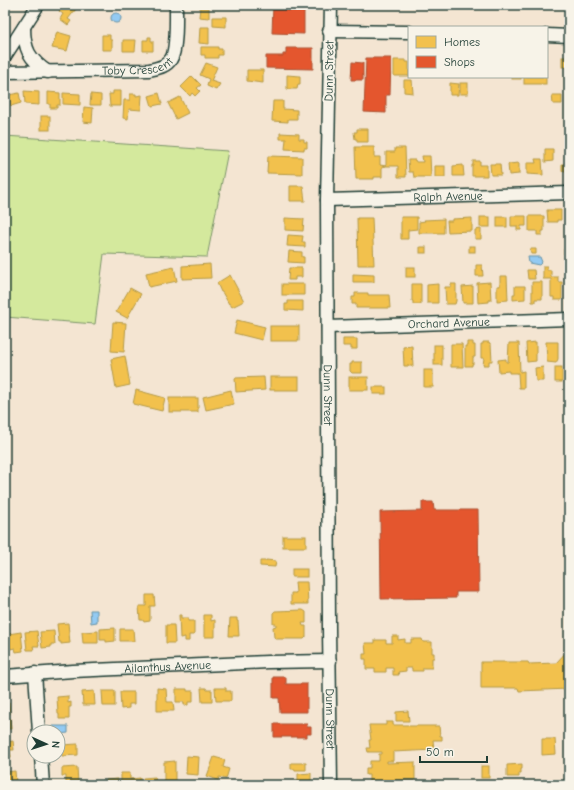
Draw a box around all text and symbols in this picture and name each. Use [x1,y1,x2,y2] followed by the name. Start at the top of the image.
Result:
[408,26,548,78] legend
[444,35,480,49] text: Homes
[321,40,337,102] street label: Dunn Street
[102,55,177,78] street label: Toby Crescent
[444,55,475,69] text: Shops
[413,189,483,204] street label: Ralph Avenue
[408,315,490,331] street label: Orchard Avenue
[321,364,335,426] street label: Dunn Street
[124,658,211,676] street label: Ailanthus Avenue
[323,688,338,750] street label: Dunn Street
[26,724,66,764] north arrow
[420,738,487,764] scale bar
[49,741,62,748] text: N
[426,745,454,759] text: 50 m

